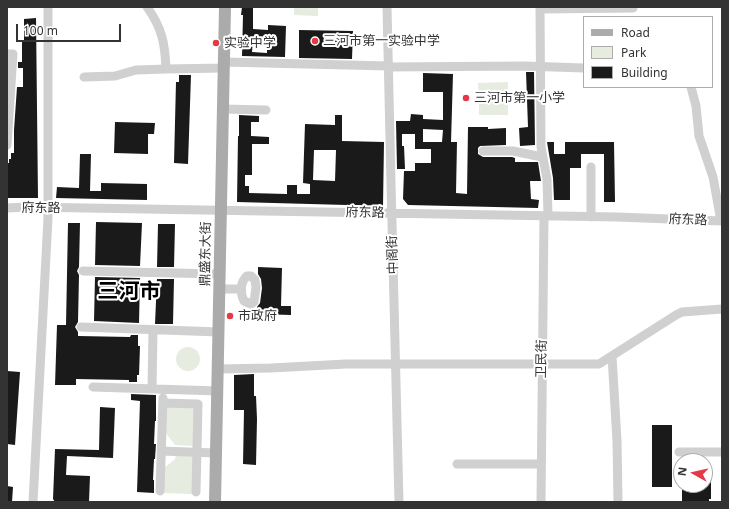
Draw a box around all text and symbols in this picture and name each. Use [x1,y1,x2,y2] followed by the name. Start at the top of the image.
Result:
[18,16,123,42] scale bar
[583,16,713,88] legend
[23,22,58,39] text: 100 m
[621,24,650,41] text: Road
[323,33,440,49] place label: 三河市第一实验中学
[224,35,276,51] place label: 实验中学
[310,36,320,46] marker: 三河市第一实验中学
[211,38,221,48] marker: 实验中学
[621,44,646,61] text: Park
[621,64,668,81] text: Building
[474,90,565,106] place label: 三河市第一小学
[461,93,471,103] marker: 三河市第一小学
[22,200,60,216] street label: 府东路
[345,205,385,221] street label: 府东路
[668,212,708,228] street label: 府东路
[198,221,214,287] street label: 鼎盛东大街
[385,235,401,275] street label: 中阁街
[98,279,160,305] district label: 三河市
[238,308,277,324] place label: 市政府
[225,311,235,321] marker: 市政府
[534,339,550,379] street label: 卫民街
[673,453,713,493] north arrow
[674,466,690,477] text: N

